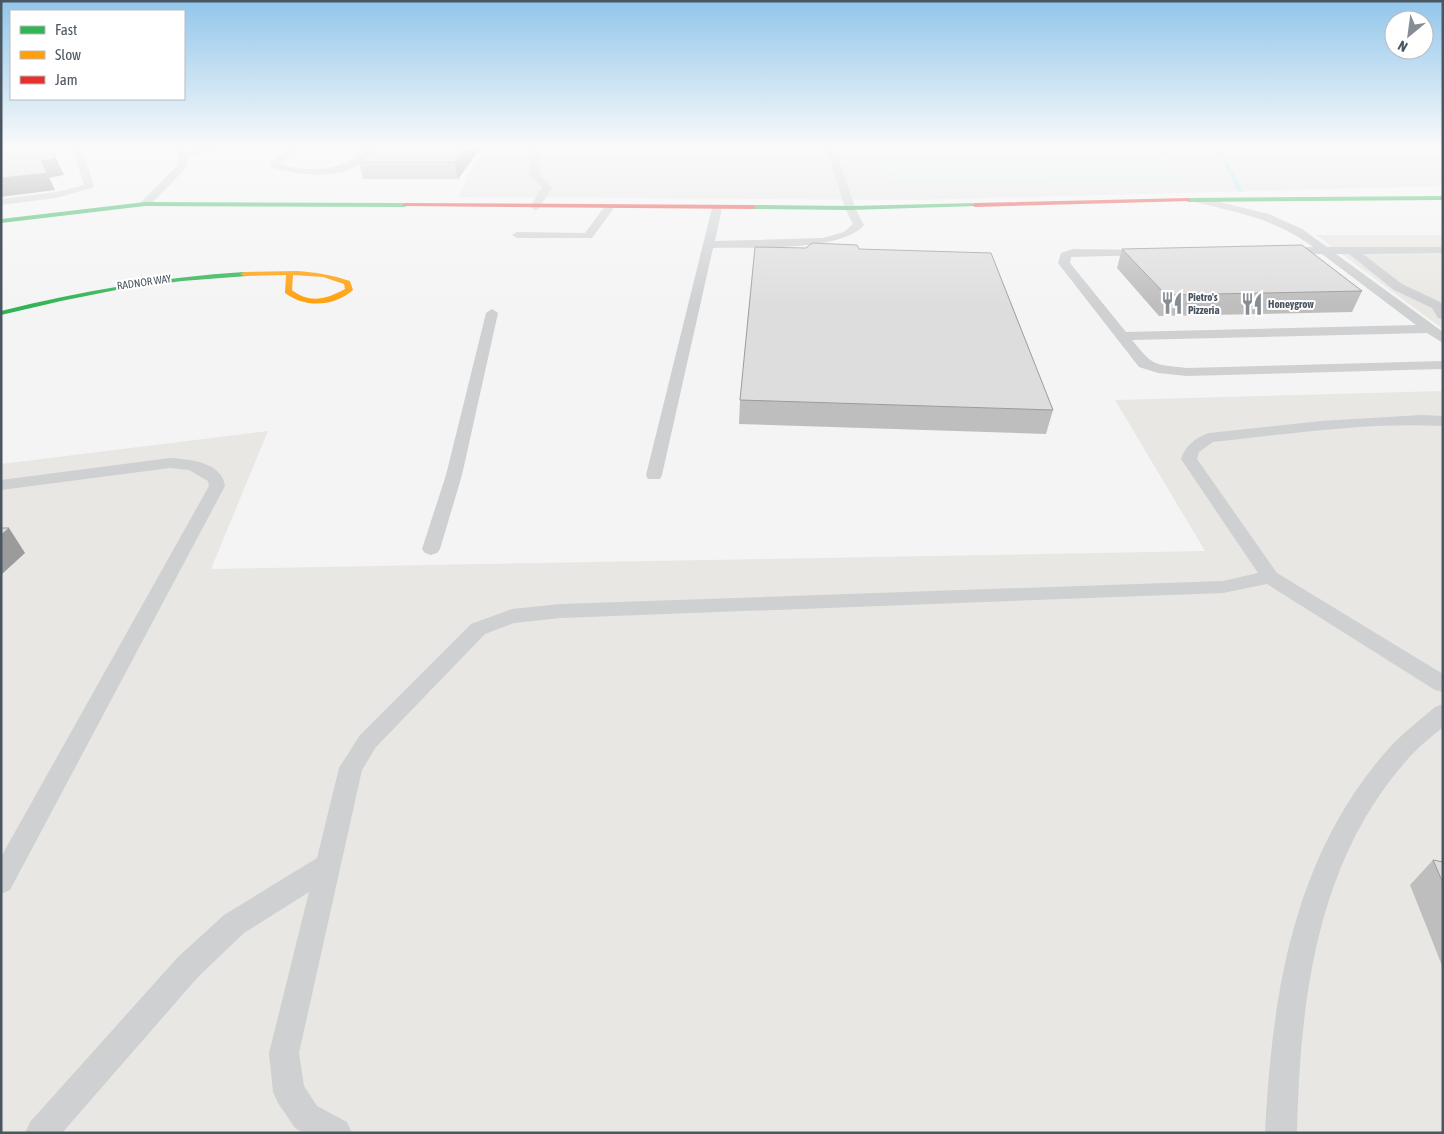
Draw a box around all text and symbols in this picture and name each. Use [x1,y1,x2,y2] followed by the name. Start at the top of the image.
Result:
[10,10,185,100] legend
[1384,10,1434,60] north arrow
[55,21,77,38] text: Fast
[1395,37,1410,55] text: N
[55,46,81,63] text: Slow
[55,71,78,88] text: Jam
[116,272,172,292] street label: RADNOR WAY
[1159,290,1185,316] restaurant icon: Pietro's Pizzeria
[1188,291,1220,316] place label: Pietro's Pizzeria
[1239,291,1265,317] restaurant icon: Honeygrow
[1268,298,1314,310] place label: Honeygrow

